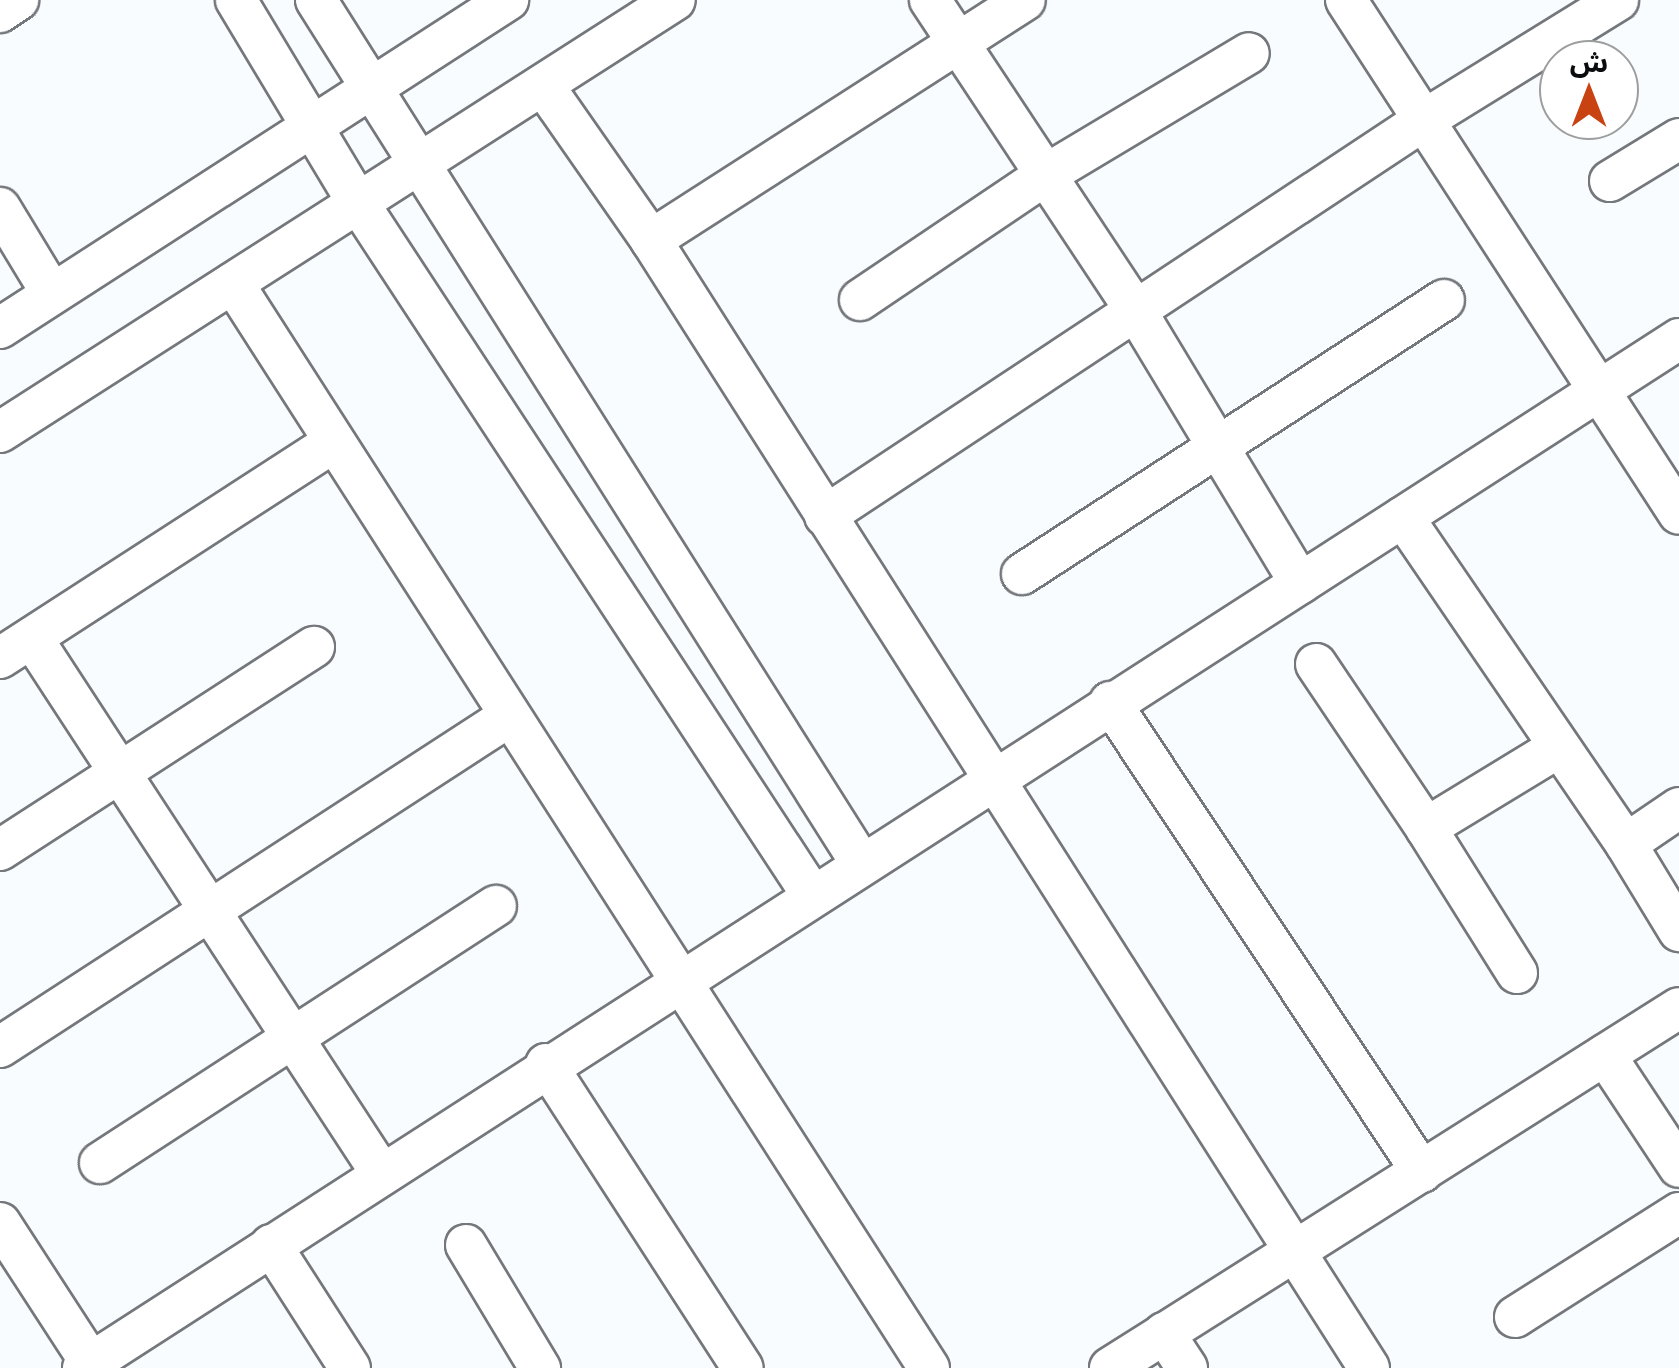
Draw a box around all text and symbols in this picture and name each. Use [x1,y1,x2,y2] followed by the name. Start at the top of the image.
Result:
[1539,40,1639,140] north arrow
[1570,44,1608,80] text: ش

